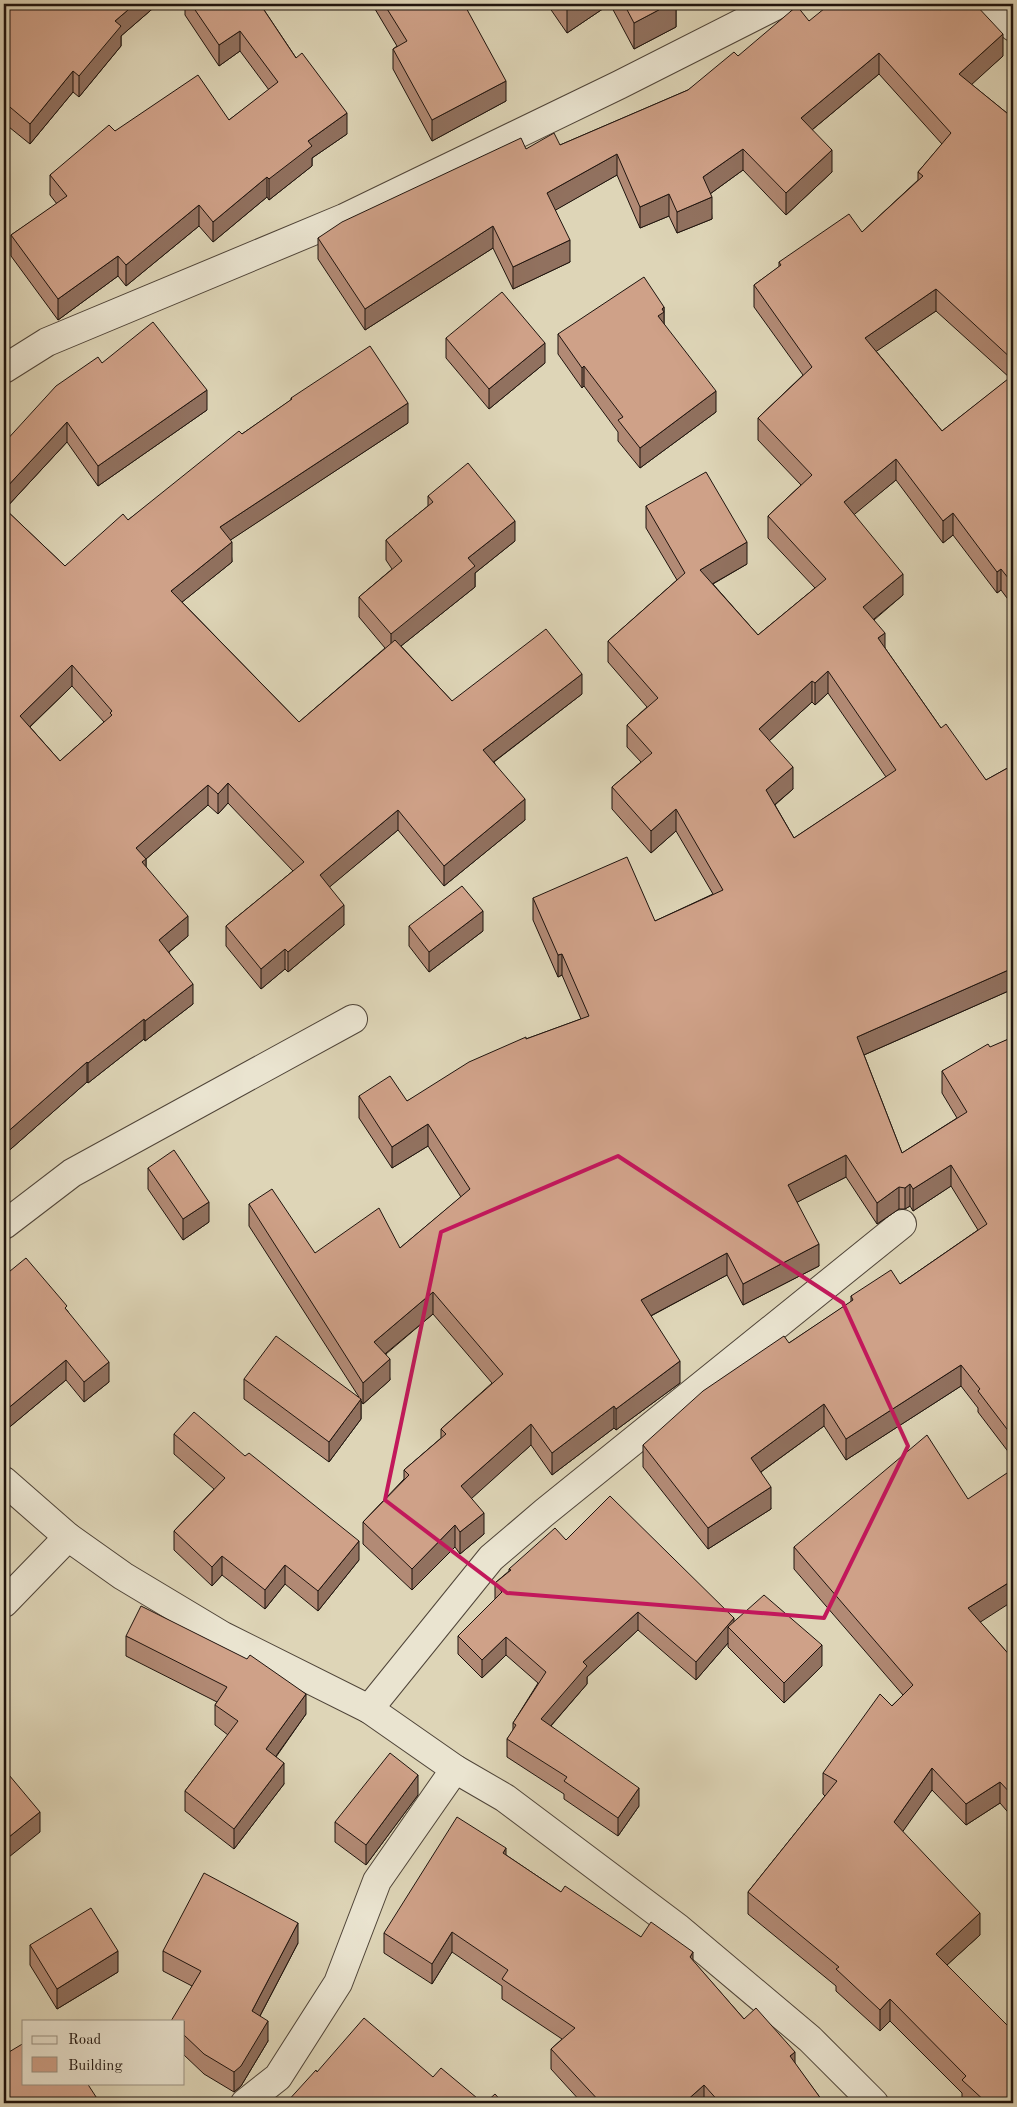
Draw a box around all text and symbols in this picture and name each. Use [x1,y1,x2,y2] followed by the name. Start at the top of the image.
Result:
[22,2020,185,2084] legend
[68,2033,102,2048] text: Road
[68,2059,123,2074] text: Building

